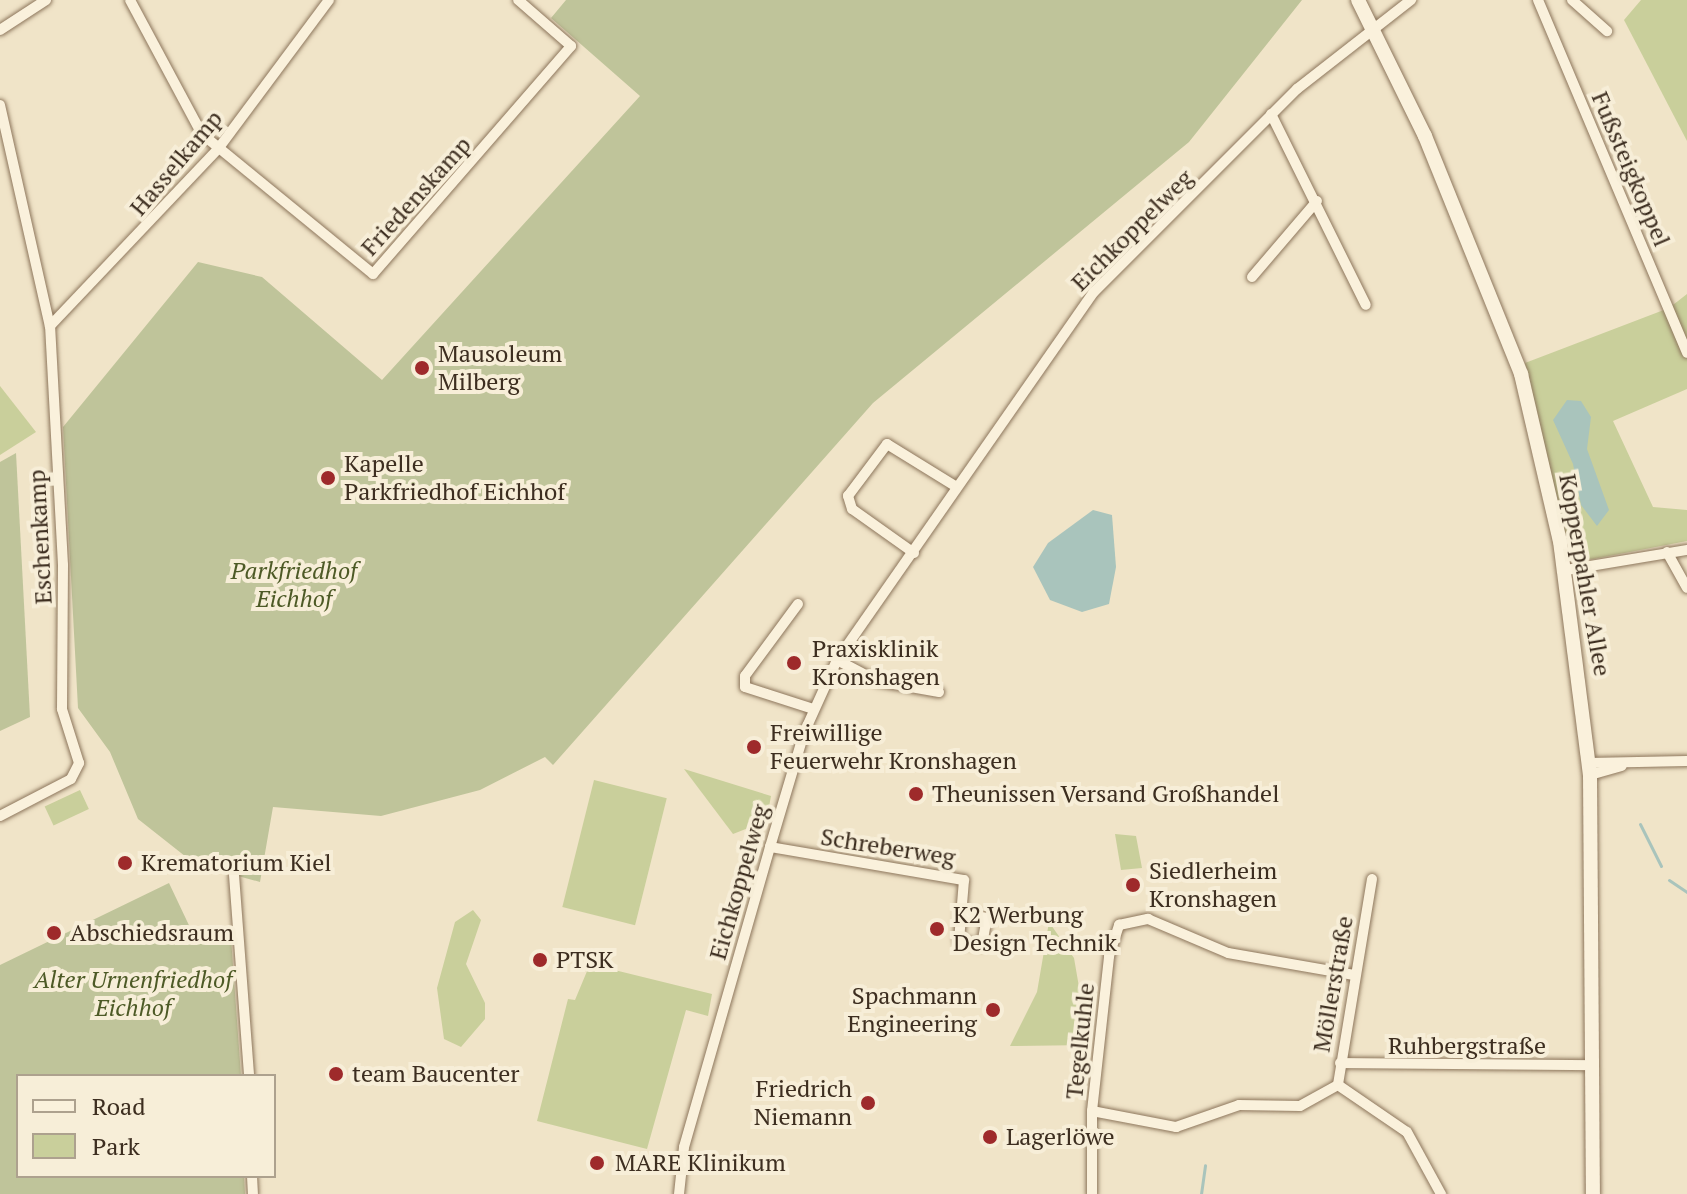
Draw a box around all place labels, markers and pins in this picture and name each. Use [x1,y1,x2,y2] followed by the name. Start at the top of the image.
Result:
[438,340,562,396] place label: Mausoleum Milberg
[413,359,431,377] marker: Mausoleum Milberg
[344,450,565,506] place label: Kapelle Parkfriedhof Eichhof
[319,469,337,487] marker: Kapelle Parkfriedhof Eichhof
[812,635,940,691] place label: Praxisklinik Kronshagen
[783,652,805,674] marker: Praxisklinik Kronshagen
[770,719,1017,775] place label: Freiwillige Feuerwehr Kronshagen
[745,738,763,756] marker: Freiwillige Feuerwehr Kronshagen
[932,780,1280,808] place label: Theunissen Versand Großhandel
[907,785,925,803] marker: Theunissen Versand Großhandel
[141,849,332,877] place label: Krematorium Kiel
[116,854,134,872] marker: Krematorium Kiel
[1149,857,1277,913] place label: Siedlerheim Kronshagen
[1124,876,1142,894] marker: Siedlerheim Kronshagen
[953,901,1117,957] place label: K2 Werbung Design Technik
[70,919,234,947] place label: Abschiedsraum
[928,920,946,938] marker: K2 Werbung Design Technik
[45,924,63,942] marker: Abschiedsraum
[556,946,614,974] place label: PTSK
[531,951,549,969] marker: PTSK
[847,982,977,1038] place label: Spachmann Engineering
[984,1001,1002,1019] marker: Spachmann Engineering
[352,1060,520,1088] place label: team Baucenter
[327,1065,345,1083] marker: team Baucenter
[754,1075,852,1131] place label: Friedrich Niemann
[859,1094,877,1112] marker: Friedrich Niemann
[1006,1123,1115,1151] place label: Lagerlöwe
[981,1128,999,1146] marker: Lagerlöwe
[615,1149,786,1177] place label: MARE Klinikum
[586,1152,608,1174] marker: MARE Klinikum

